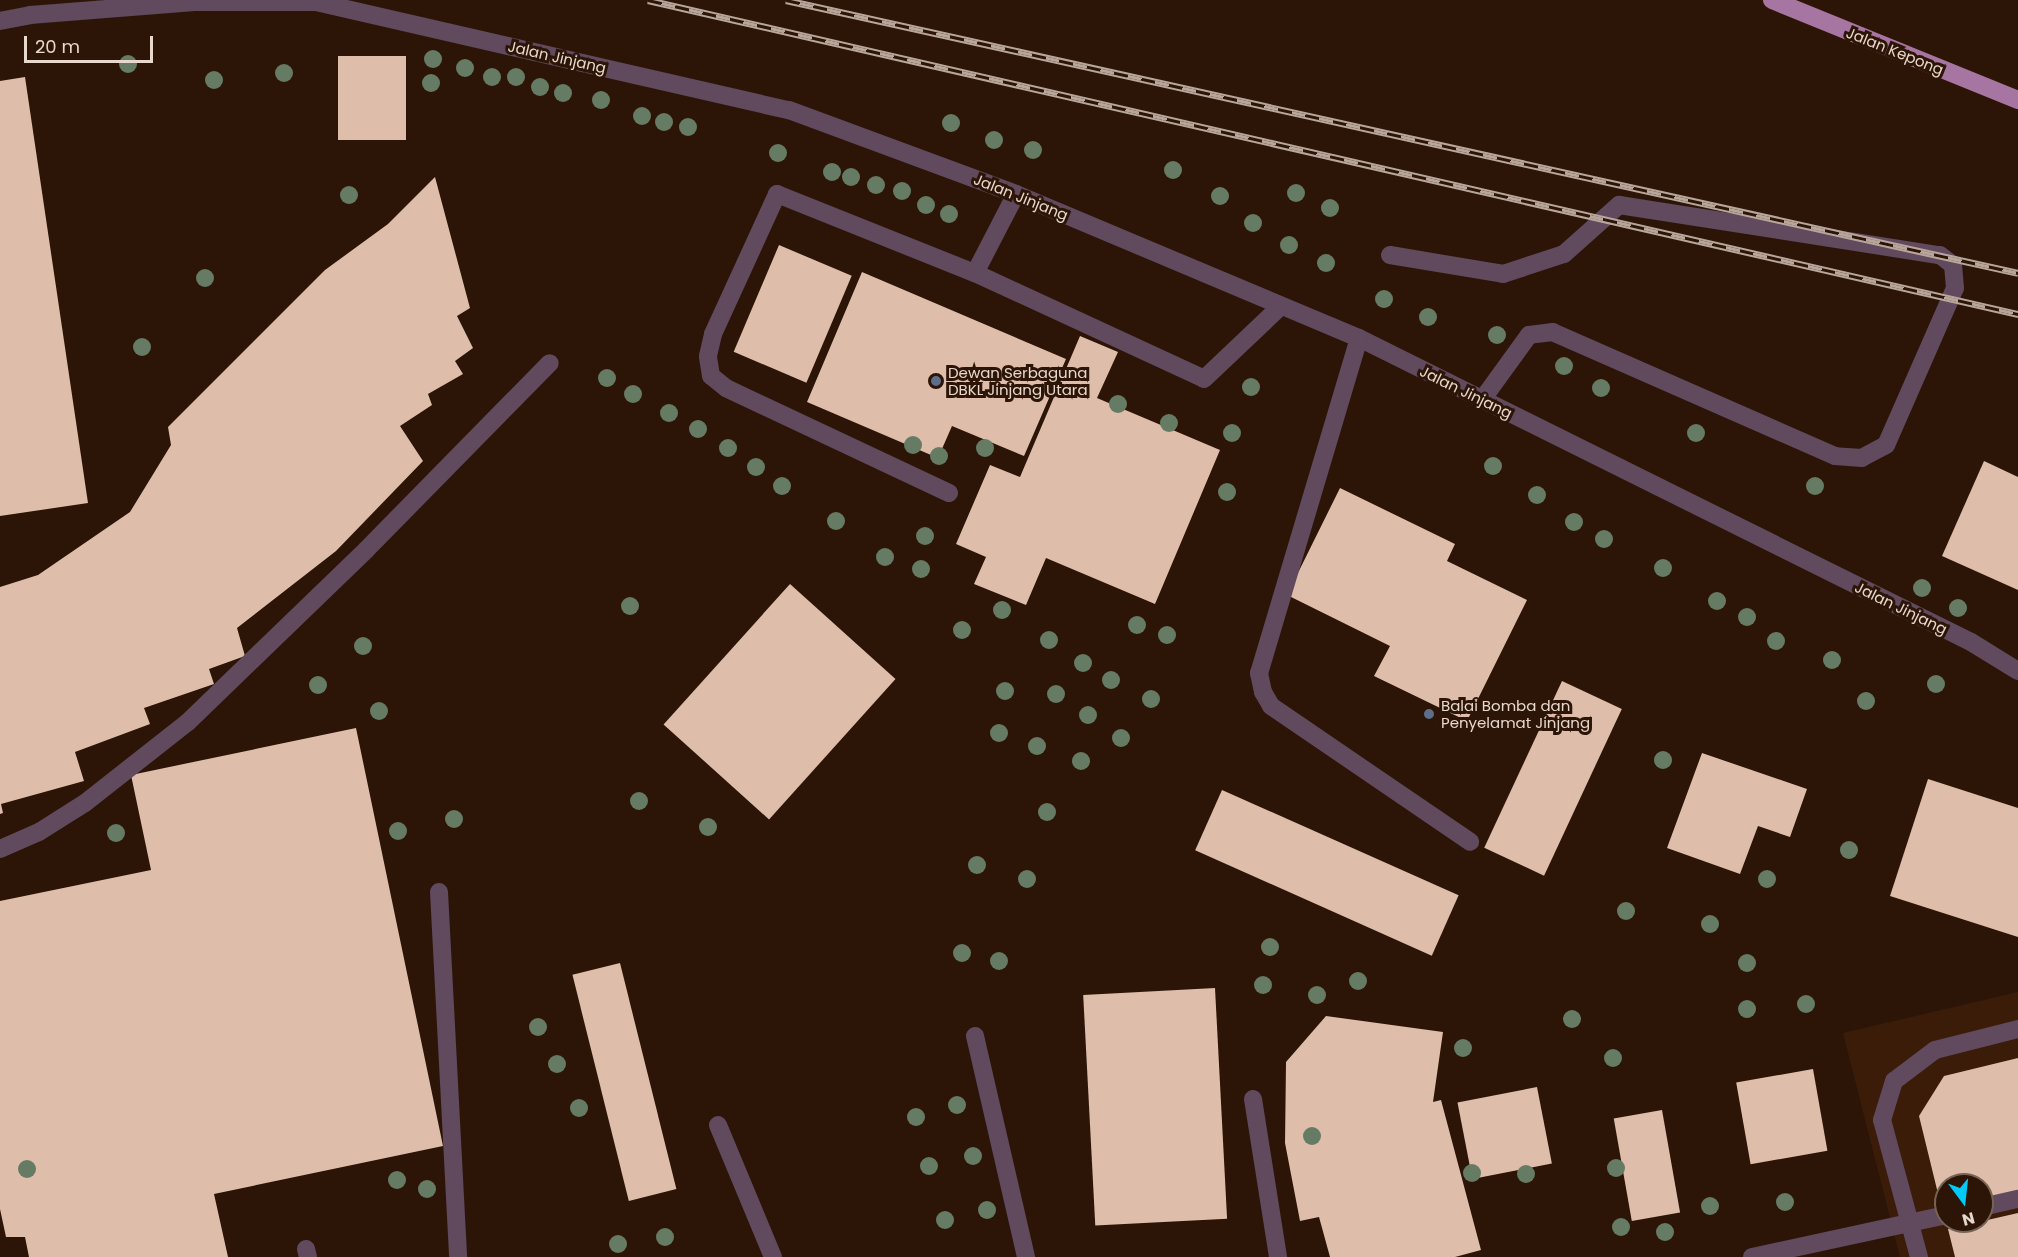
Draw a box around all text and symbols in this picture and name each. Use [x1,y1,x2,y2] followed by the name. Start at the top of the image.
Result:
[1844,23,1946,79] street label: Jalan Kepong
[27,24,156,62] scale bar
[35,34,80,59] text: 20 m
[506,37,608,77] street label: Jalan Jinjang
[971,170,1071,224] street label: Jalan Jinjang
[1417,362,1515,422] street label: Jalan Jinjang
[948,363,1088,398] place label: Dewan Serbaguna DBKL Jinjang Utara
[929,374,943,388] marker: Dewan Serbaguna DBKL Jinjang Utara
[1852,578,1950,638] street label: Jalan Jinjang
[1441,696,1590,731] place label: Balai Bomba dan Penyelamat Jinjang
[1422,707,1436,721] marker: Balai Bomba dan Penyelamat Jinjang
[1934,1173,1994,1233] north arrow
[1959,1206,1977,1232] text: N

